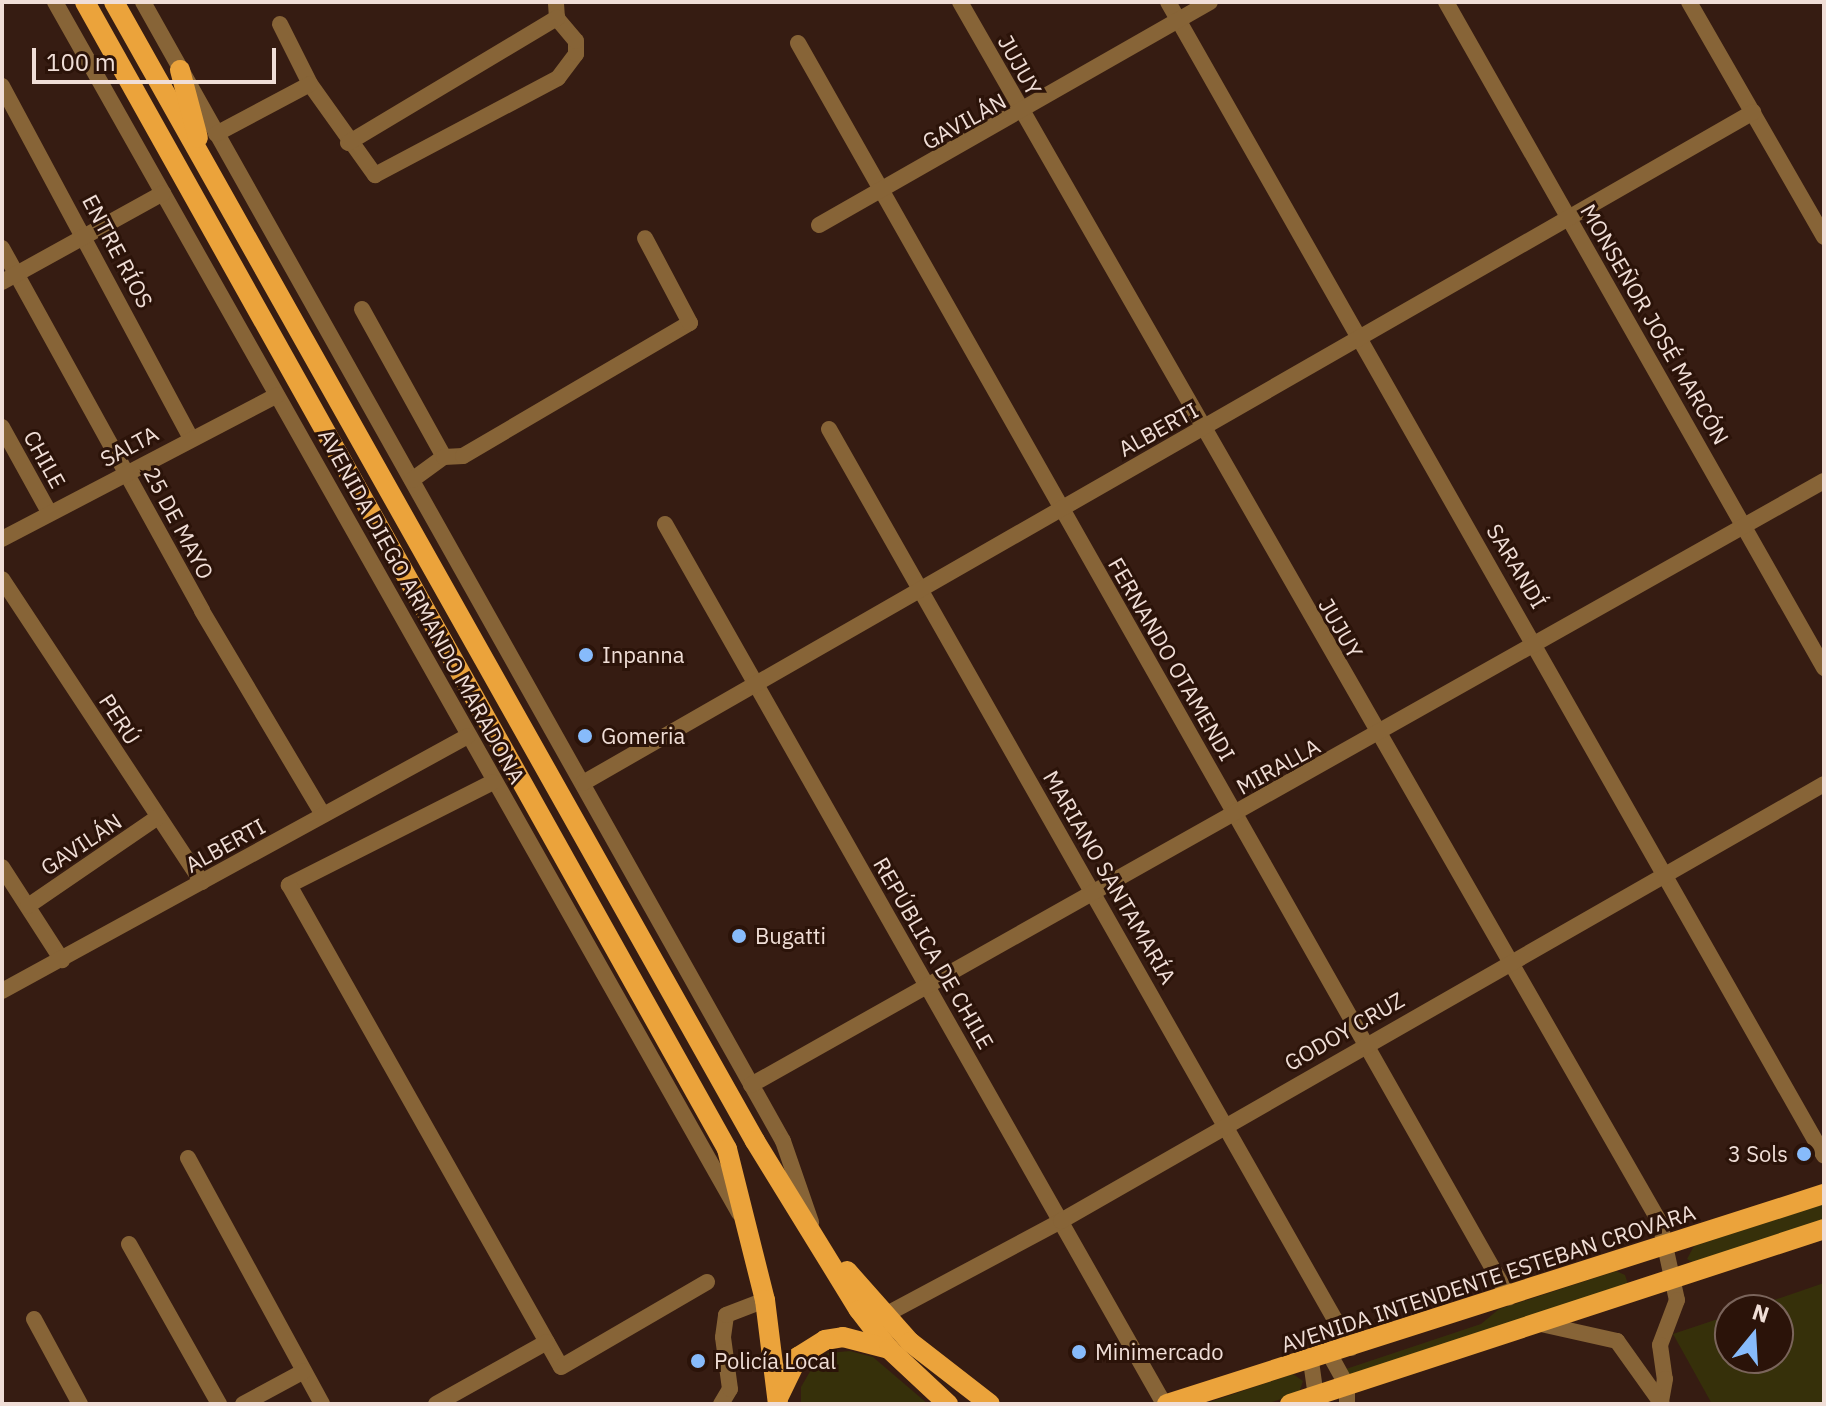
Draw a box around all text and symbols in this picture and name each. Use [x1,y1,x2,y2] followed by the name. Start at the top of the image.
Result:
[993,30,1047,100] street label: JUJUY
[36,32,280,82] scale bar
[46,46,116,78] text: 100 m
[917,87,1011,155] street label: GAVILÁN
[77,190,159,312] street label: ENTRE RÍOS
[1575,199,1735,449] street label: MONSEÑOR JOSÉ MARCÓN
[1114,396,1202,462] street label: ALBERTI
[96,420,162,472] street label: SALTA
[313,424,531,788] street label: AVENIDA DIEGO ARMANDO MARADONA
[18,426,72,492] street label: CHILE
[138,462,220,584] street label: 25 DE MAYO
[1481,519,1553,613] street label: SARANDÍ
[1103,553,1241,765] street label: FERNANDO OTAMENDI
[1313,593,1369,663] street label: JUJUY
[602,642,685,668] place label: Inpanna
[577,646,595,664] marker: Inpanna
[94,689,146,749] street label: PERÚ
[601,723,685,749] place label: Gomeria
[576,727,594,745] marker: Gomeria
[1232,732,1324,800] street label: MIRALLA
[1038,766,1182,988] street label: MARIANO SANTAMARÍA
[36,807,126,881] street label: GAVILÁN
[181,812,269,878] street label: ALBERTI
[868,852,1000,1054] street label: REPÚBLICA DE CHILE
[755,923,826,949] place label: Bugatti
[730,927,748,945] marker: Bugatti
[1279,986,1409,1076] street label: GODOY CRUZ
[1728,1141,1788,1167] place label: 3 Sols
[1795,1145,1813,1163] marker: 3 Sols
[1278,1198,1698,1358] street label: AVENIDA INTENDENTE ESTEBAN CROVARA
[1714,1294,1794,1374] north arrow
[1749,1296,1773,1329] text: N
[1095,1339,1224,1365] place label: Minimercado
[1070,1343,1088,1361] marker: Minimercado
[714,1348,836,1374] place label: Policía Local
[689,1352,707,1370] marker: Policía Local

